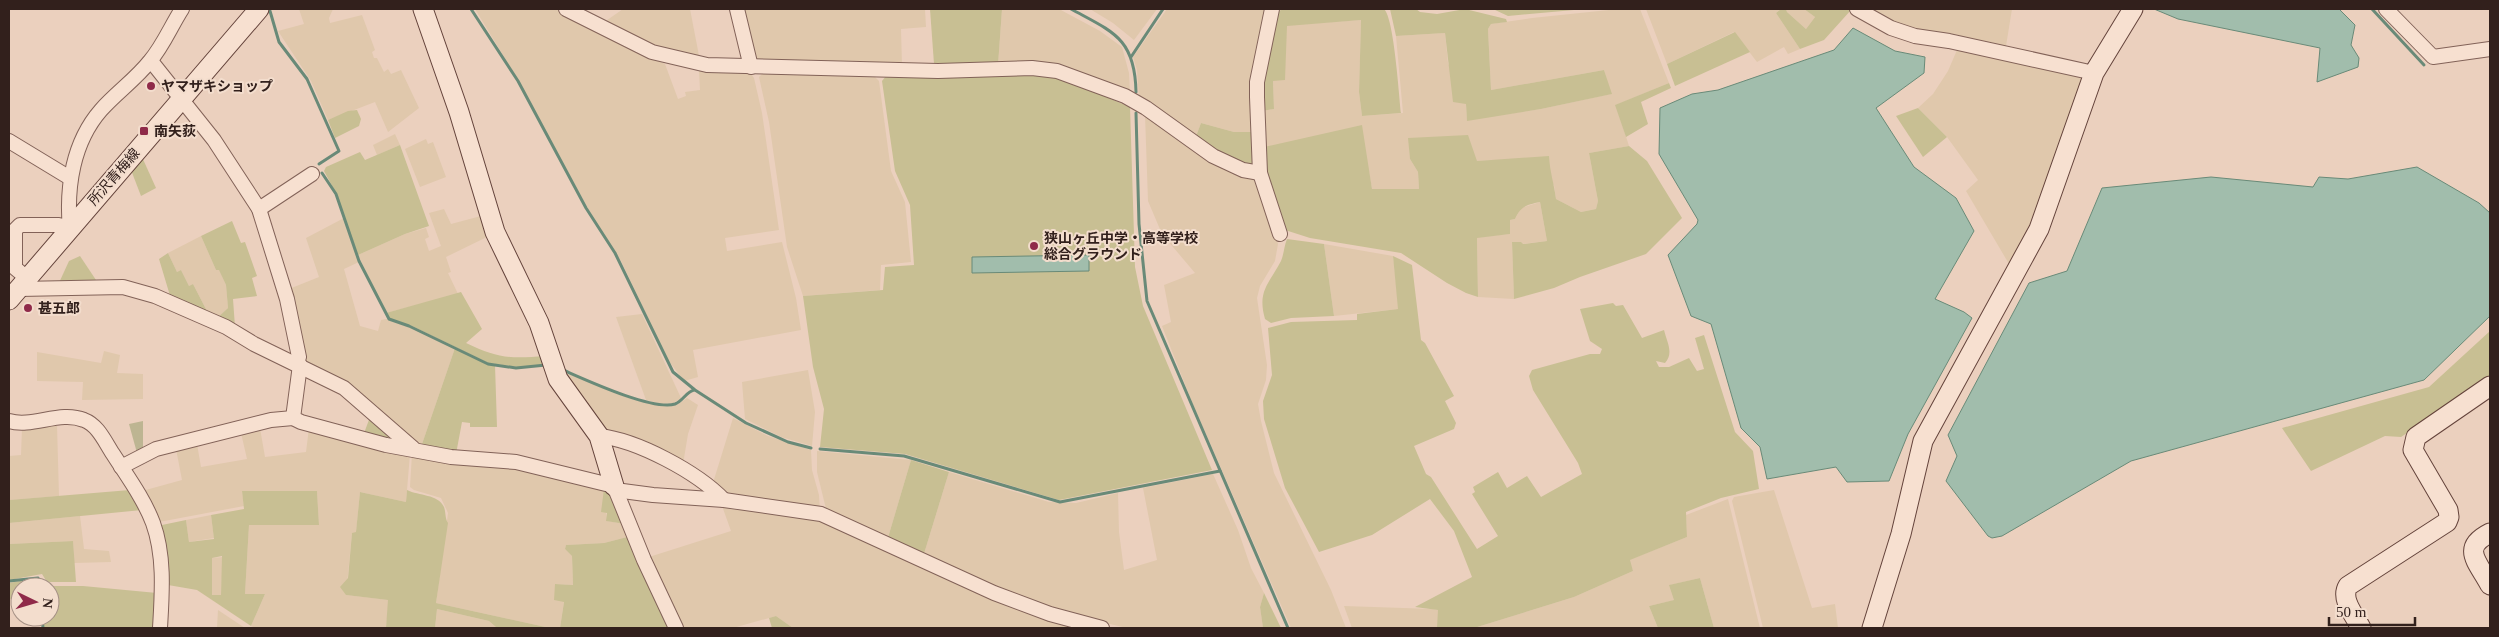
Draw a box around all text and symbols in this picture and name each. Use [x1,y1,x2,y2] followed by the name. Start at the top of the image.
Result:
[161,79,273,94] place label: ヤマザキショップ
[145,80,157,92] marker: ヤマザキショップ
[154,123,196,139] place label: 南矢荻
[138,125,150,137] marker: 南矢荻
[85,145,143,208] street label: 所沢青梅線
[1044,230,1198,262] place label: 狭山ヶ丘中学・高等学校 総合グラウンド
[1028,240,1040,252] marker: 狭山ヶ丘中学・高等学校 総合グラウンド
[38,301,80,316] place label: 甚五郎
[22,302,34,314] marker: 甚五郎
[10,577,60,627] north arrow
[2329,594,2415,626] scale bar
[40,597,55,609] text: N
[2336,604,2367,620] text: 50 m

